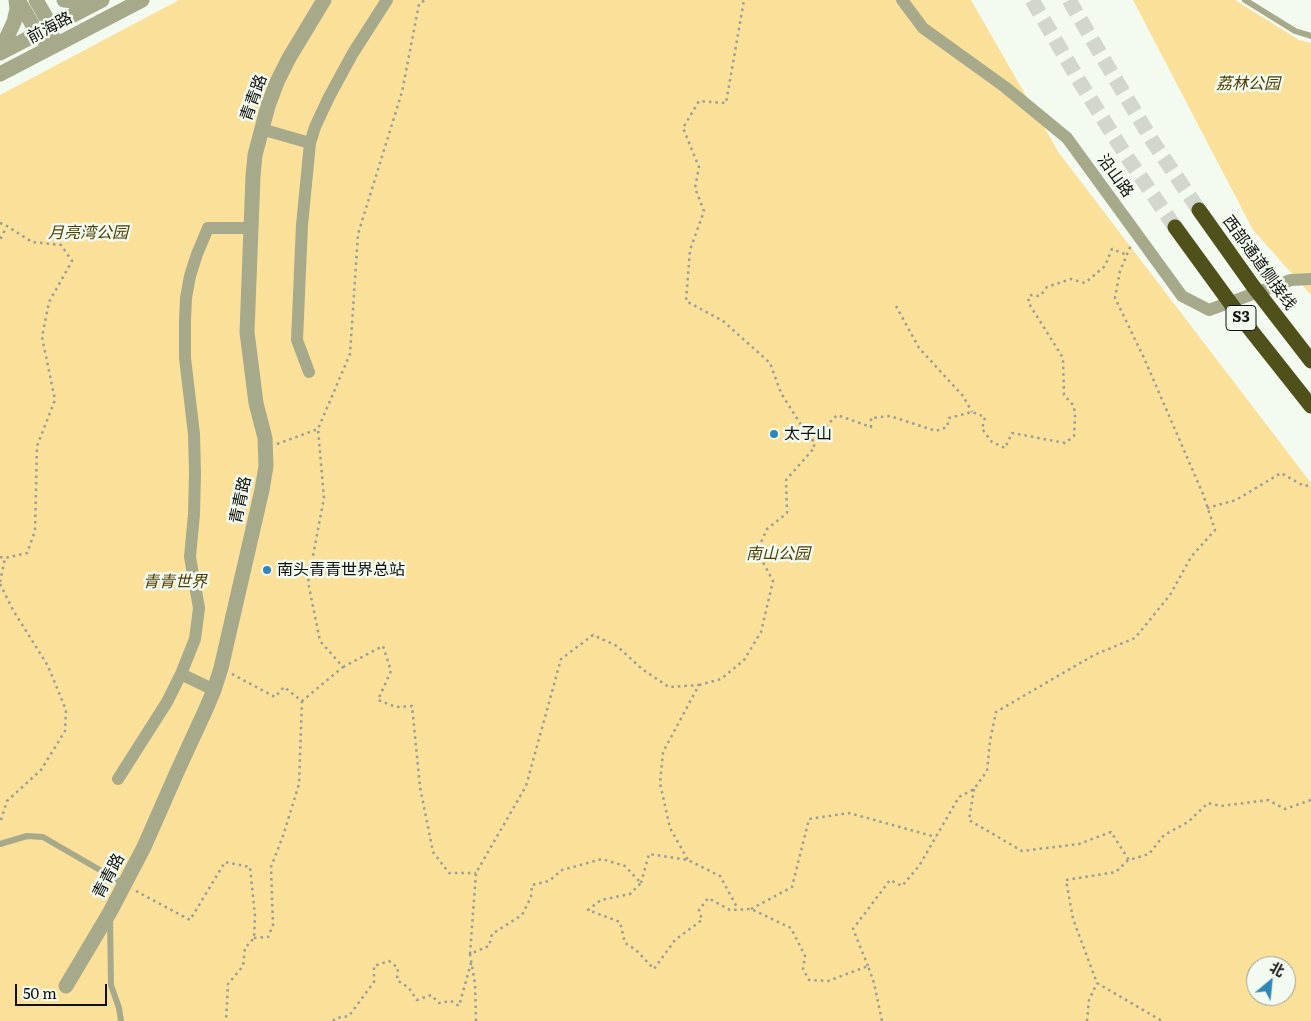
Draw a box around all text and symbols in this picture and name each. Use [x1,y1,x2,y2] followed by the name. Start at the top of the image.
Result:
[24,8,76,48] street label: 前海路
[237,72,271,124] street label: 青青路
[1216,74,1280,94] park label: 荔林公园
[1093,151,1137,201] street label: 沿山路
[1218,212,1300,314] street label: 西部通道侧接线
[48,223,128,243] park label: 月亮湾公园
[1226,306,1256,330] road number: S3
[784,424,832,444] place label: 太子山
[768,428,780,440] marker: 太子山
[227,475,255,525] street label: 青青路
[746,544,810,564] park label: 南山公园
[277,560,405,580] place label: 南头青青世界总站
[261,564,273,576] marker: 南头青青世界总站
[143,572,207,592] park label: 青青世界
[89,850,129,902] street label: 青青路
[1246,956,1296,1006] north arrow
[1267,957,1288,981] text: 北
[18,974,110,1006] scale bar
[23,981,57,1004] text: 50 m

